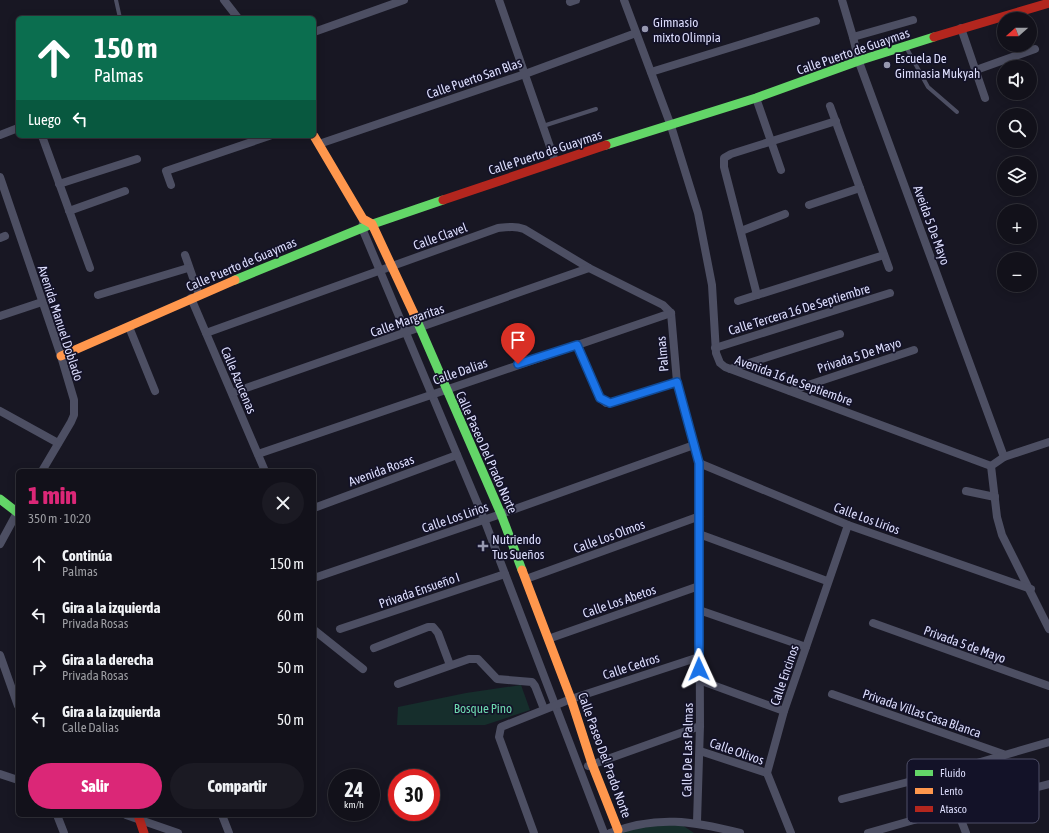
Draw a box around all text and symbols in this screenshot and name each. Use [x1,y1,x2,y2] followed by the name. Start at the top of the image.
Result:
[997,12,1037,52] north arrow
[997,12,1037,292] map controls
[653,15,721,45] place label: Gimnasio mixto Olimpia
[640,24,650,34] marker: Gimnasio mixto Olimpia
[795,25,912,78] street label: Calle Puerto de Guaymas
[28,32,80,84] icon: ahead
[94,32,157,64] text: 150 m
[895,51,980,81] place label: Escuela De Gimnasia Mukyah
[424,55,524,102] street label: Calle Puerto San Blas
[882,60,892,70] marker: Escuela De Gimnasia Mukyah
[997,60,1037,100] button: sound
[94,65,143,86] text: Palmas
[69,108,91,130] icon: left
[997,108,1037,148] button: search
[28,111,61,128] text: Luego
[486,127,604,178] street label: Calle Puerto de Guaymas
[997,156,1037,196] button: layers
[910,183,953,267] street label: Aveida 5 De Mayo
[997,204,1037,244] button: +
[411,220,470,253] street label: Calle Clavel
[184,234,299,295] street label: Calle Puerto de Guaymas
[997,252,1037,292] button: −
[35,264,86,383] street label: Avenida Manuel Doblado
[726,281,872,338] street label: Calle Tercera 16 De Septiembre
[368,301,446,340] street label: Calle Margaritas
[501,323,535,364] pin
[507,329,529,351] icon: arrive
[653,335,672,372] street label: Palmas
[815,335,903,376] street label: Privada 5 De Mayo
[218,344,260,416] street label: Calle Azucenas
[733,352,855,409] street label: Avenida 16 de Septiembre
[431,355,490,388] street label: Calle Dalias
[453,389,520,516] street label: Calle Paseo Del Prado Norte
[346,452,416,489] street label: Avenida Rosas
[28,482,77,509] text: 1 min
[262,482,304,524] button: close
[420,499,491,536] street label: Calle Los Lirios
[832,500,902,538] street label: Calle Los Lirios
[28,511,91,526] text: 350 m · 10:20
[571,516,647,556] street label: Calle Los Olmos
[492,532,545,562] place label: Nutriendo Tus Sueños
[477,540,489,552] marker: Nutriendo Tus Sueños
[62,547,112,564] text: Continúa
[28,552,50,574] icon: ahead
[270,555,304,572] text: 150 m
[62,564,98,579] text: Palmas
[377,570,462,611] street label: Privada Ensueño I
[581,582,658,621] street label: Calle Los Abetos
[62,599,160,616] text: Gira a la izquierda
[28,604,50,626] icon: left
[277,607,304,624] text: 60 m
[62,616,128,631] text: Privada Rosas
[922,623,1008,666] street label: Privada 5 de Mayo
[767,643,802,707] street label: Calle Encinos
[678,648,720,690] position arrow
[601,650,662,683] street label: Calle Cedros
[62,651,153,668] text: Gira a la derecha
[28,656,50,678] icon: right
[277,659,304,676] text: 50 m
[62,668,128,683] text: Privada Rosas
[861,686,983,741] street label: Privada Villas Casa Blanca
[575,690,634,820] street label: Calle Paseo Del Prado Norte
[454,701,512,716] park label: Bosque Pino
[679,702,696,797] street label: Calle De Las Palmas
[62,703,160,720] text: Gira a la izquierda
[28,708,50,730] icon: left
[277,711,304,728] text: 50 m
[62,720,119,735] text: Calle Dalias
[708,735,766,768] street label: Calle Olivos
[907,759,1039,823] legend
[28,763,162,809] button: Salir
[170,763,304,809] button: Compartir
[940,767,966,779] text: Fluido
[388,769,440,821] speed limit sign: 30
[345,778,363,801] text: 24
[940,785,963,797] text: Lento
[344,799,364,810] text: km/h
[940,803,967,815] text: Atasco

